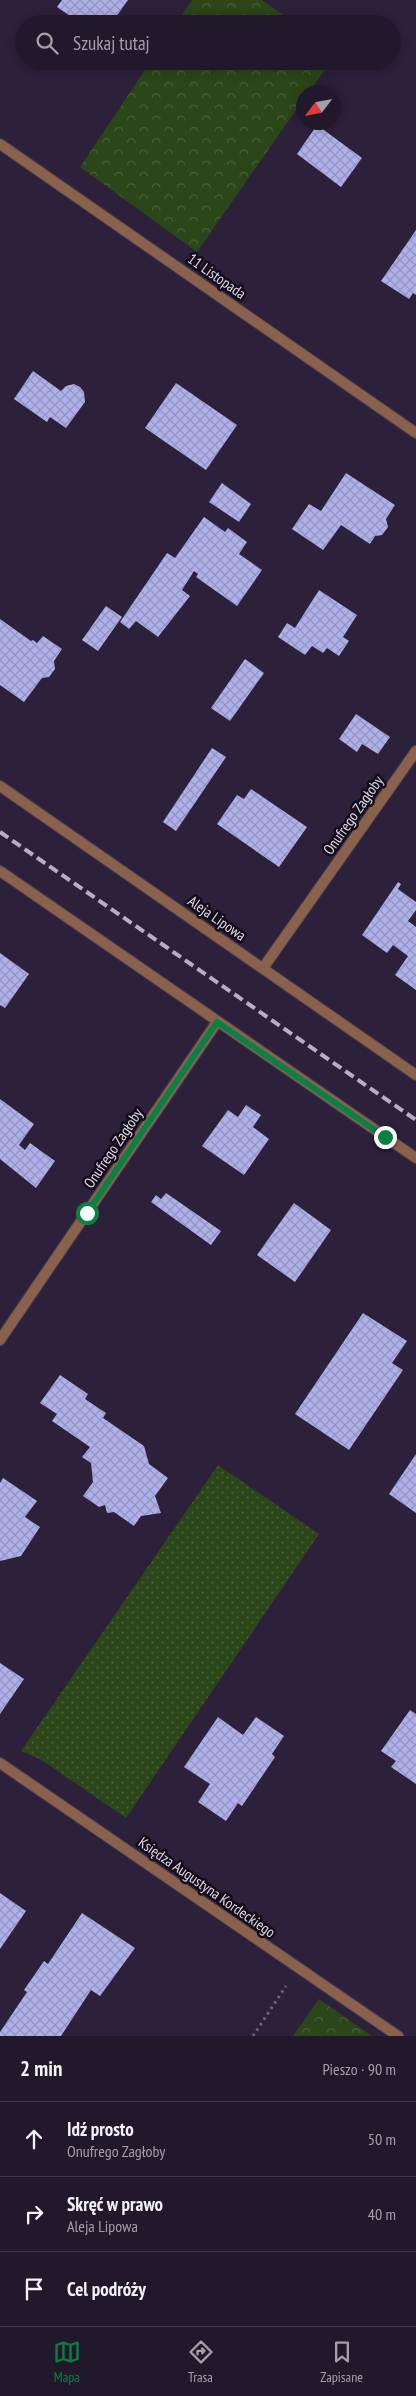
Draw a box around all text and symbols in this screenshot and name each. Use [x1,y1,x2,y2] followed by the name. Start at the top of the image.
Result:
[15,15,401,70] search box
[33,29,61,57] icon: search
[73,31,150,55] text: Szukaj tutaj
[296,85,341,130] north arrow
[184,249,250,303] street label: 11 Listopada
[319,772,387,858] street label: Onufrego Zagłoby
[184,891,250,945] street label: Aleja Lipowa
[79,1104,147,1191] street label: Onufrego Zagłoby
[374,1126,397,1149] route end
[76,1202,99,1225] route start
[135,1833,279,1941] street label: Księdza Augustyna Kordeckiego
[20,2055,62,2082] text: 2 min
[322,2059,396,2079] text: Pieszo · 90 m
[67,2117,134,2141] text: Idź prosto
[20,2125,48,2153] icon: ahead
[368,2129,396,2149] text: 50 m
[67,2141,165,2161] text: Onufrego Zagłoby
[67,2192,163,2216] text: Skręć w prawo
[20,2200,48,2228] icon: right
[368,2204,396,2224] text: 40 m
[67,2216,138,2236] text: Aleja Lipowa
[20,2275,48,2303] icon: arrive
[67,2277,146,2301] text: Cel podróży
[53,2338,81,2386] tab: Mapa
[187,2338,215,2386] tab: Trasa
[320,2338,363,2386] tab: Zapisane

